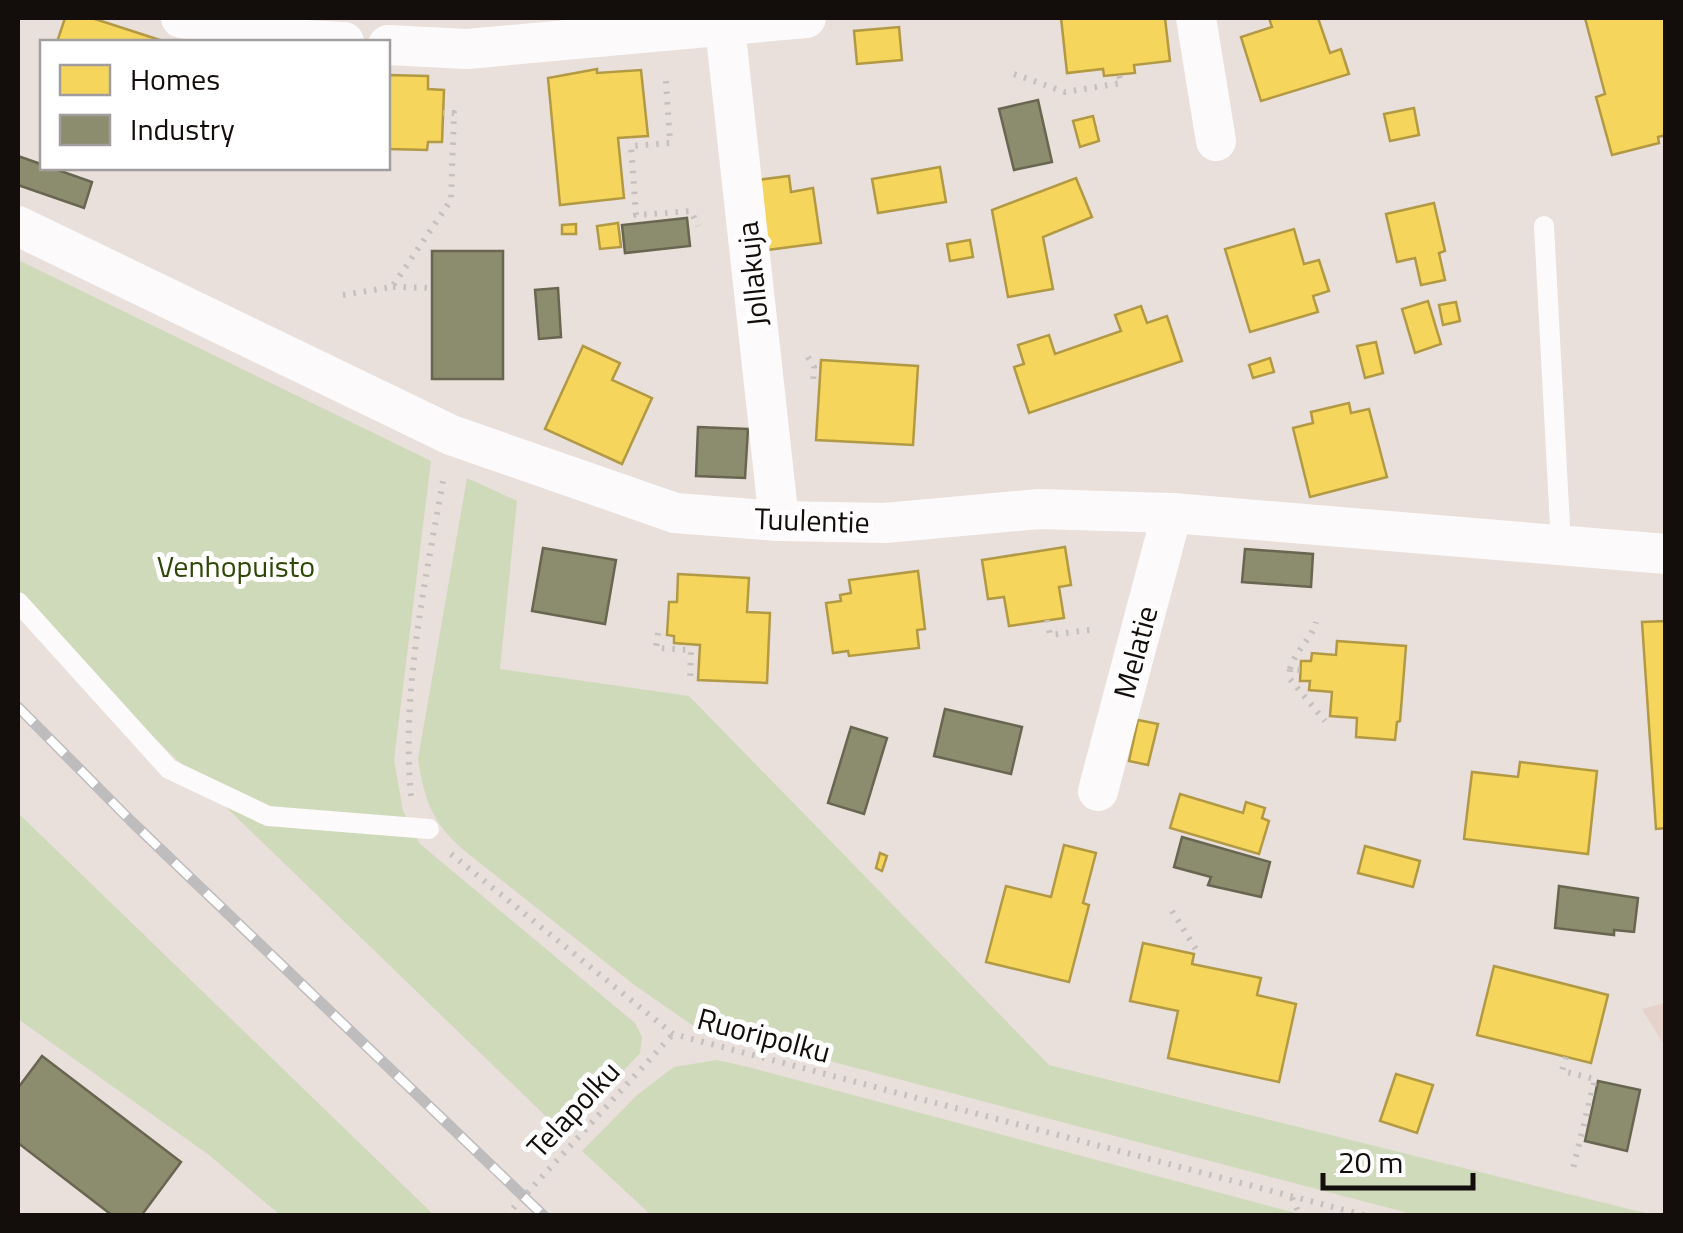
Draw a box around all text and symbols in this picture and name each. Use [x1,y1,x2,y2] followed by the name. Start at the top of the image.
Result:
[40,40,390,170] legend
[130,56,220,102] text: Homes
[130,106,235,152] text: Industry
[724,219,780,329] street label: Jollakuja
[754,495,870,545] street label: Tuulentie
[157,543,315,589] park label: Venhopuisto
[1101,600,1169,704] street label: Melatie
[692,995,836,1075] street label: Ruoripolku
[516,1050,630,1168] street label: Telapolku
[1323,1128,1473,1190] scale bar
[1338,1139,1403,1185] text: 20 m

